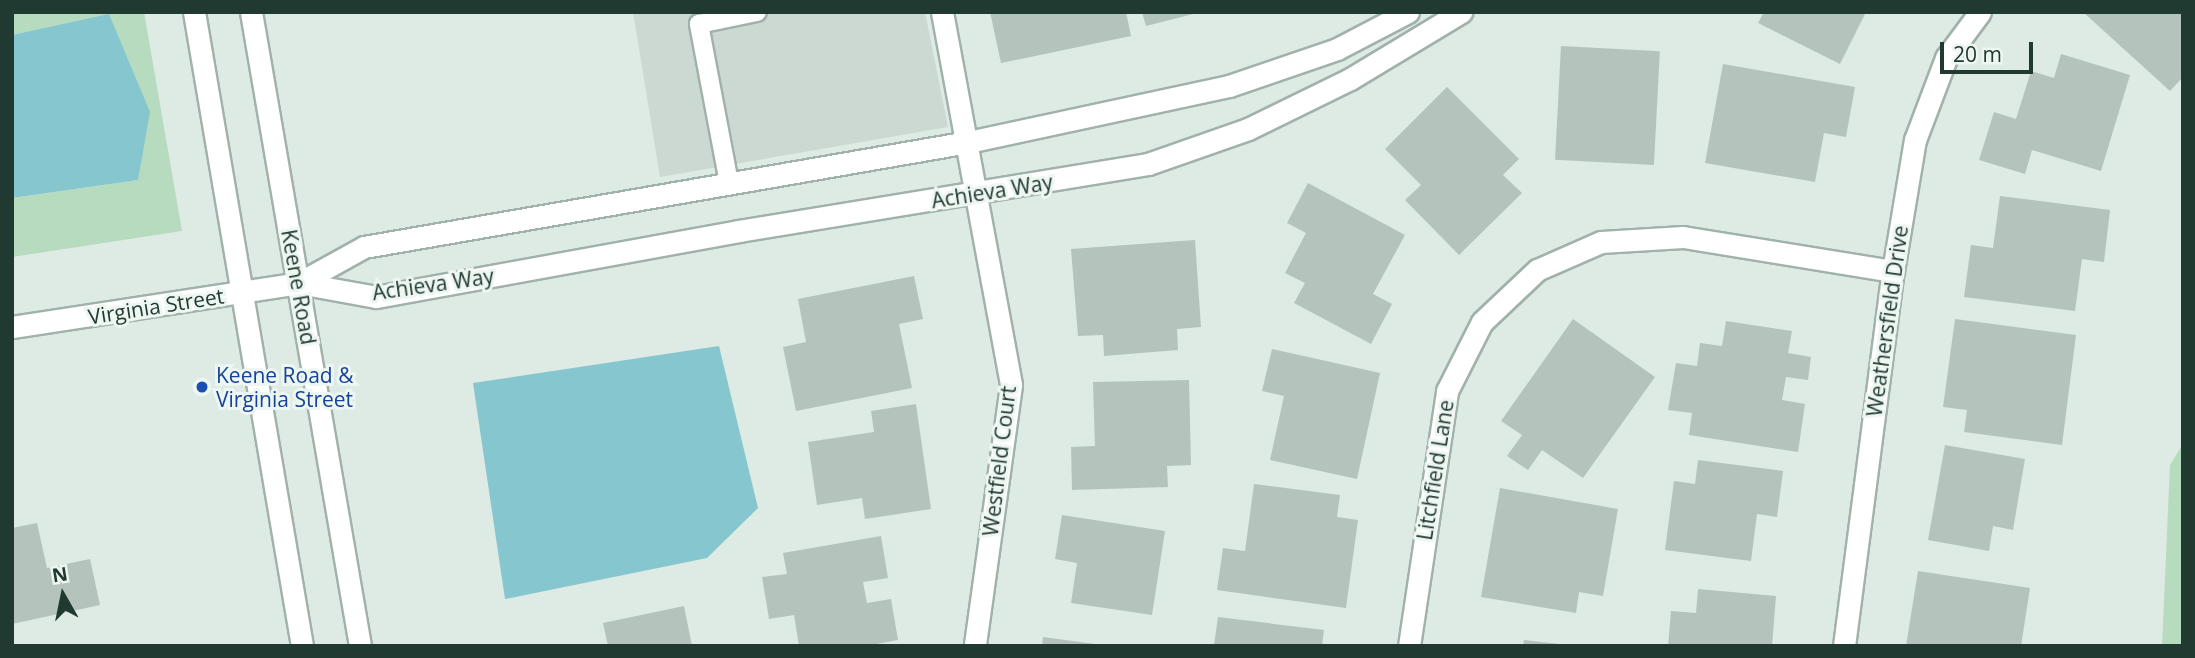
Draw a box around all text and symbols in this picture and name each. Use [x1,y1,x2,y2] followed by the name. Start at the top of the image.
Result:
[1943,28,2036,72] scale bar
[1953,40,2002,68] text: 20 m
[930,169,1054,213] street label: Achieva Way
[1861,224,1913,418] street label: Weathersfield Drive
[276,227,322,347] street label: Keene Road
[371,263,495,305] street label: Achieva Way
[86,283,226,329] street label: Virginia Street
[216,362,353,412] place label: Keene Road & Virginia Street
[194,379,210,395] marker: Keene Road & Virginia Street
[977,384,1021,538] street label: Westfield Court
[1411,398,1459,542] street label: Litchfield Lane
[28,560,98,630] north arrow
[50,560,69,588] text: N

